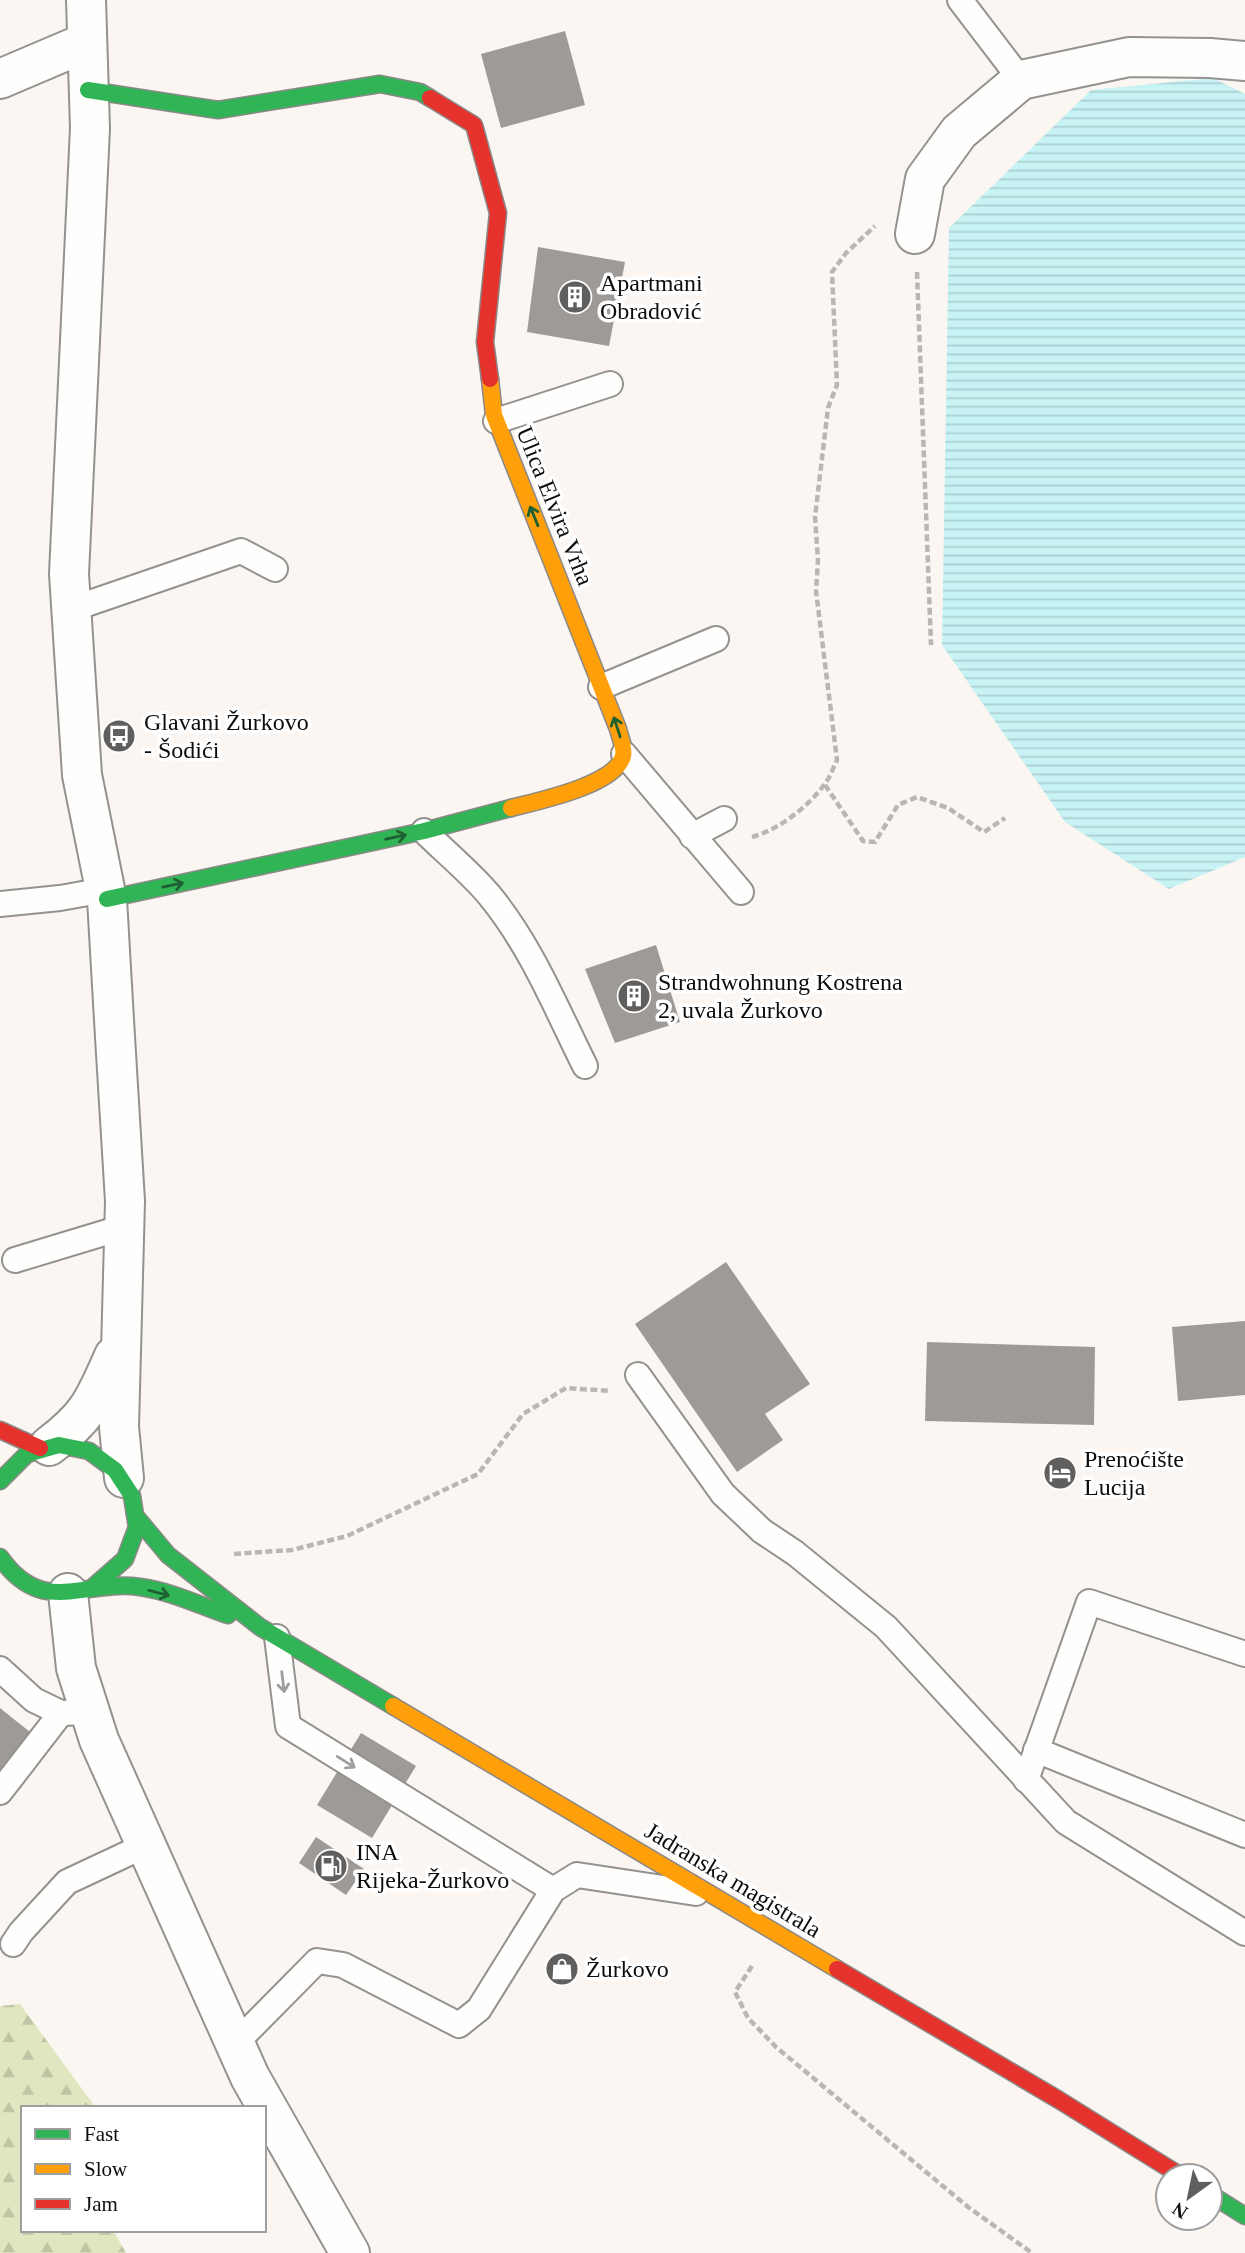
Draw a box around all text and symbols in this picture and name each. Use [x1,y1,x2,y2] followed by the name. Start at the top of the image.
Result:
[600,270,703,324] place label: Apartmani Obradović
[556,278,594,316] building icon: Apartmani Obradović
[511,423,599,589] street label: Ulica Elvira Vrha
[526,505,539,527] one-way arrow
[144,709,309,763] place label: Glavani Žurkovo - Šodići
[100,717,138,755] bus stop icon: Glavani Žurkovo - Šodići
[610,717,622,739] one-way arrow
[384,830,407,844] one-way arrow
[161,877,184,891] one-way arrow
[658,969,903,1023] place label: Strandwohnung Kostrena 2, uvala Žurkovo
[615,977,653,1015] building icon: Strandwohnung Kostrena 2, uvala Žurkovo
[1084,1446,1184,1500] place label: Prenoćište Lucija
[1041,1454,1079,1492] hotel icon: Prenoćište Lucija
[147,1587,170,1600] one-way arrow
[276,1670,289,1692] one-way arrow
[336,1755,355,1770] one-way arrow
[640,1817,826,1943] street label: Jadranska magistrala
[356,1839,509,1893] place label: INA Rijeka-Žurkovo
[312,1847,350,1885] fuel station icon: INA Rijeka-Žurkovo
[543,1950,581,1988] shop icon: Žurkovo
[586,1956,669,1982] place label: Žurkovo
[21,2106,266,2232] legend
[84,2122,119,2146] text: Fast
[84,2157,128,2181] text: Slow
[1154,2162,1224,2232] north arrow
[84,2192,118,2216] text: Jam
[1168,2198,1191,2223] text: N

